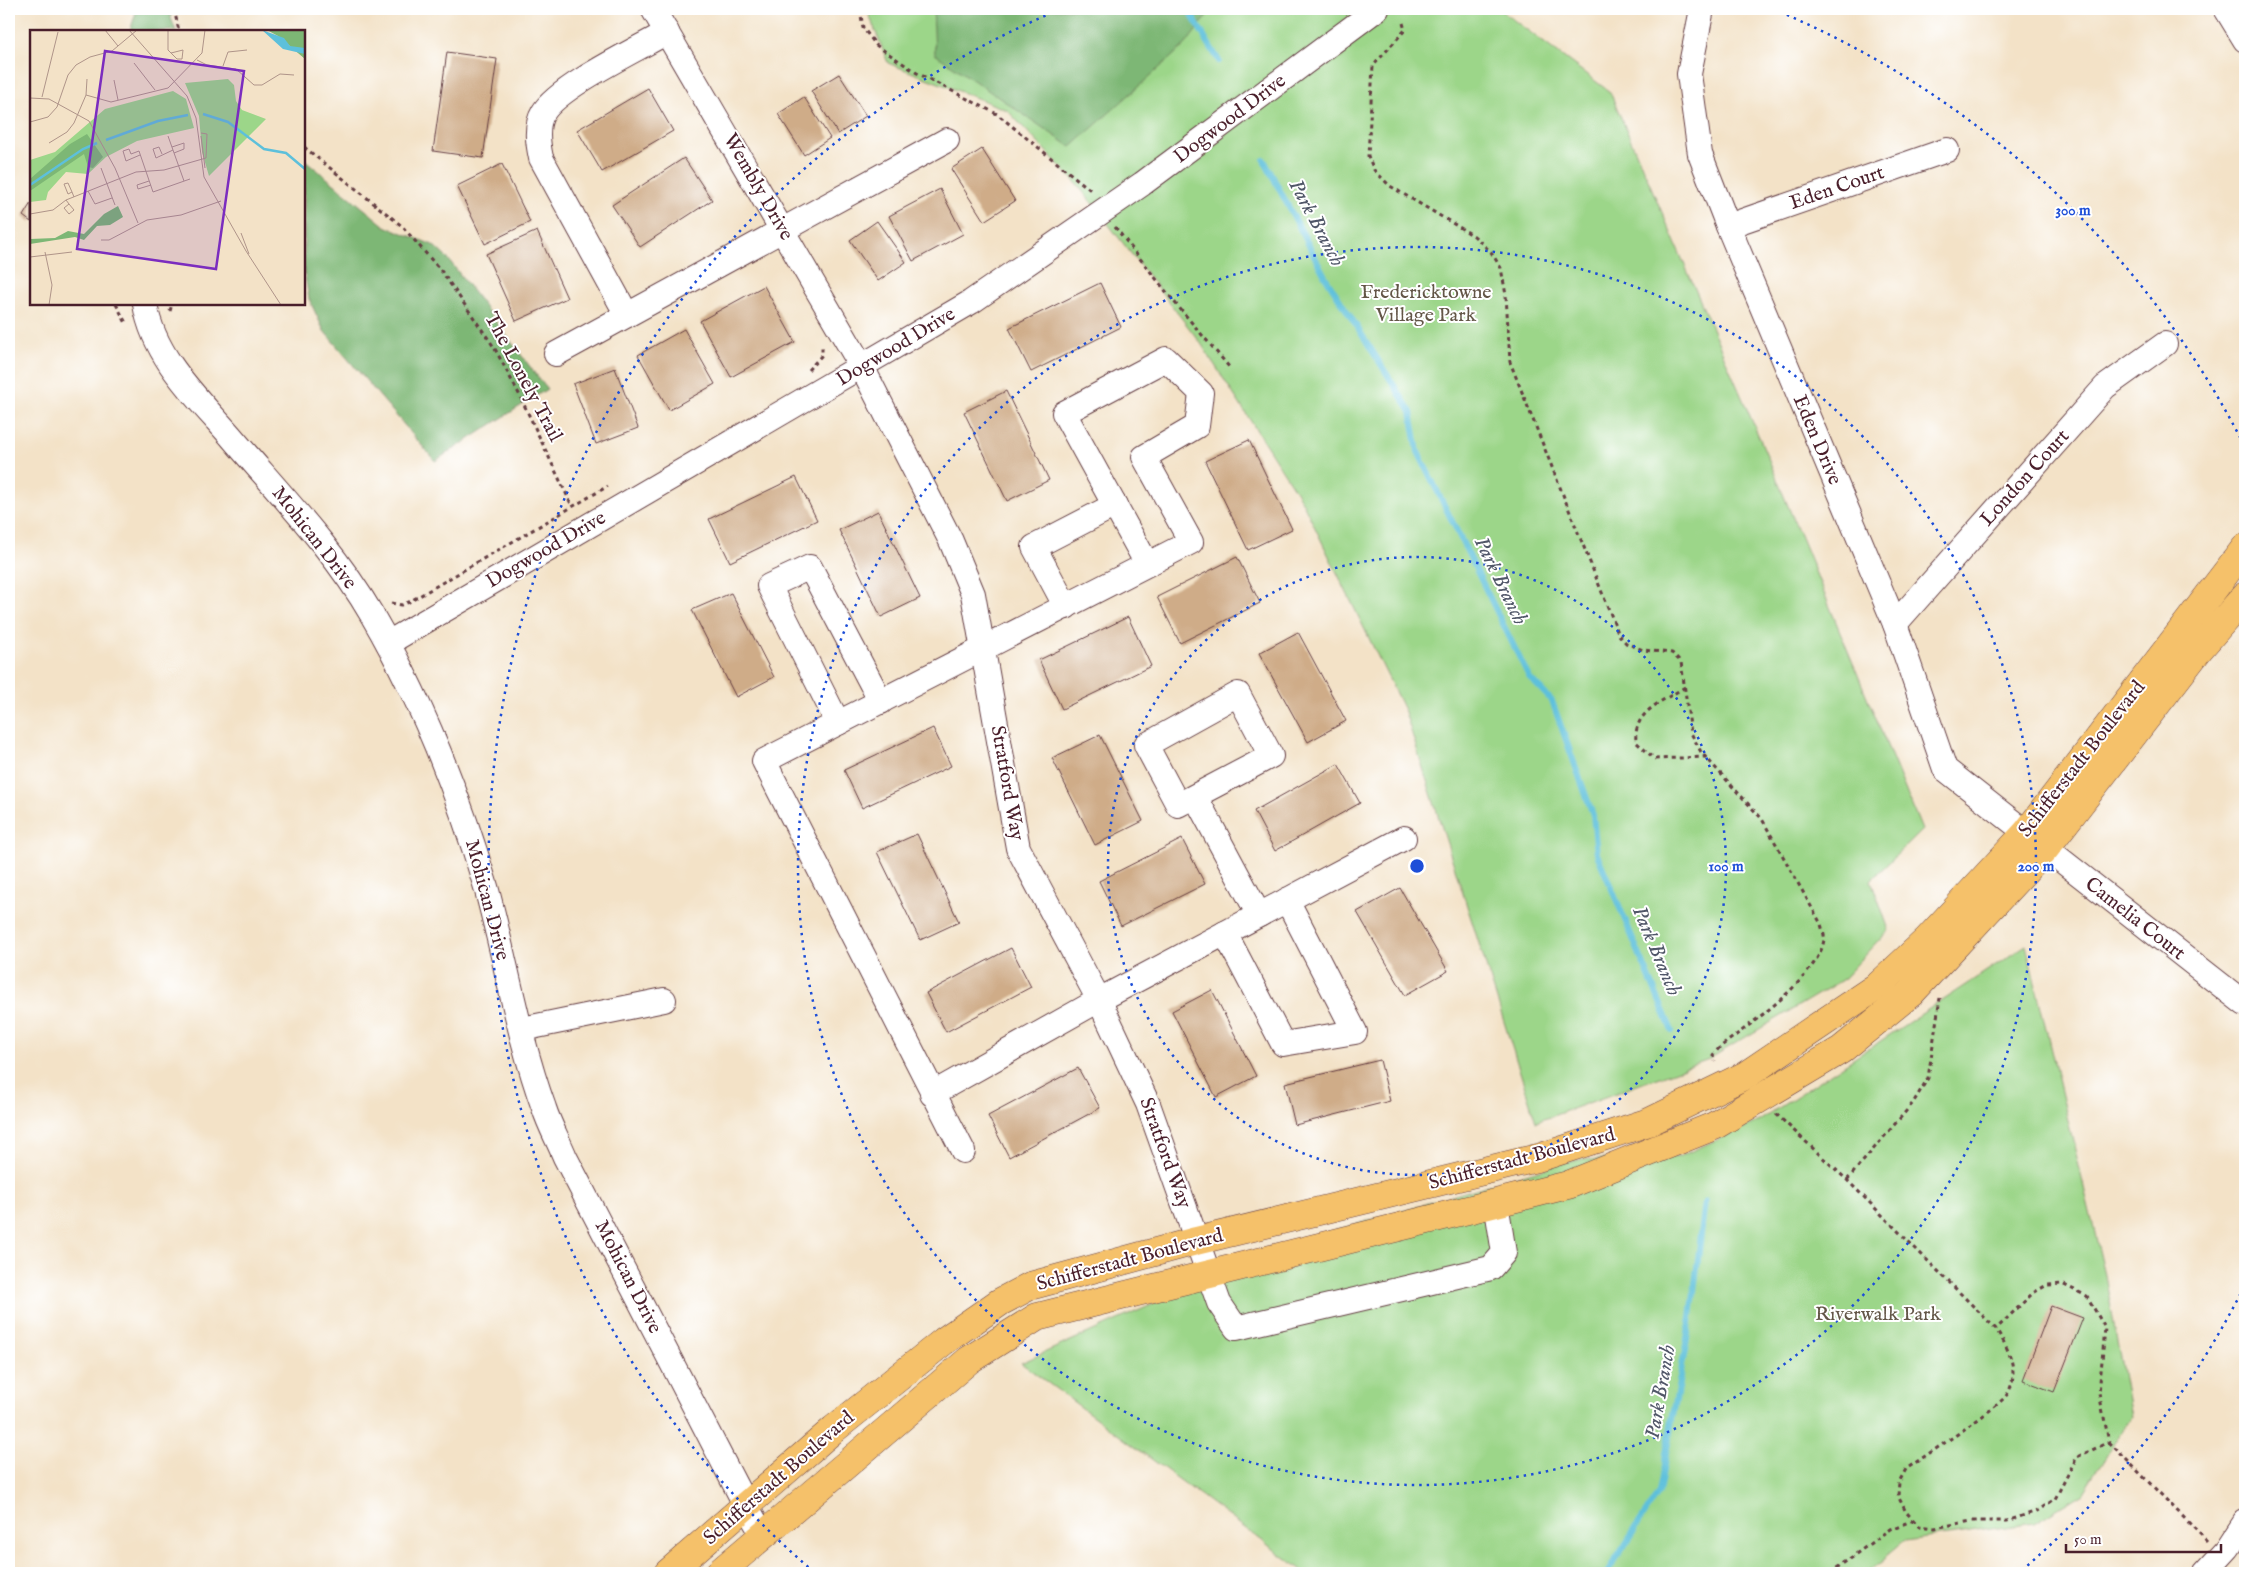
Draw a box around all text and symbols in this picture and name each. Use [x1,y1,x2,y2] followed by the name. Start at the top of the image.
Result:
[30,30,305,305] inset map
[1169,69,1291,169] street label: Dogwood Drive
[717,129,799,245] street label: Wembly Drive
[1786,160,1888,216] street label: Eden Court
[1282,175,1350,271] water label: Park Branch
[2055,201,2091,220] text: 300 m
[1360,280,1492,328] park label: Fredericktowne Village Park
[832,302,960,392] street label: Dogwood Drive
[478,308,568,446] street label: The Lonely Trail
[1787,391,1847,489] street label: Eden Drive
[1975,424,2075,532] street label: London Court
[266,481,362,595] street label: Mohican Drive
[482,506,610,594] street label: Dogwood Drive
[1467,532,1533,630] water label: Park Branch
[2013,675,2151,842] street label: Schifferstadt Boulevard
[985,724,1029,843] street label: Stratford Way
[459,837,515,963] street label: Mohican Drive
[1408,857,1426,875] centre of rings
[1708,857,1744,876] text: 100 m
[2018,857,2055,876] text: 200 m
[2080,872,2190,966] street label: Camelia Court
[1625,902,1687,1000] water label: Park Branch
[1133,1094,1197,1212] street label: Stratford Way
[1426,1122,1618,1196] street label: Schifferstadt Boulevard
[589,1216,667,1338] street label: Mohican Drive
[1034,1223,1226,1297] street label: Schifferstadt Boulevard
[1815,1302,1941,1327] park label: Riverwalk Park
[1639,1343,1683,1441] water label: Park Branch
[698,1405,860,1550] street label: Schifferstadt Boulevard
[2066,1522,2222,1554] scale bar
[2074,1530,2102,1549] text: 50 m

